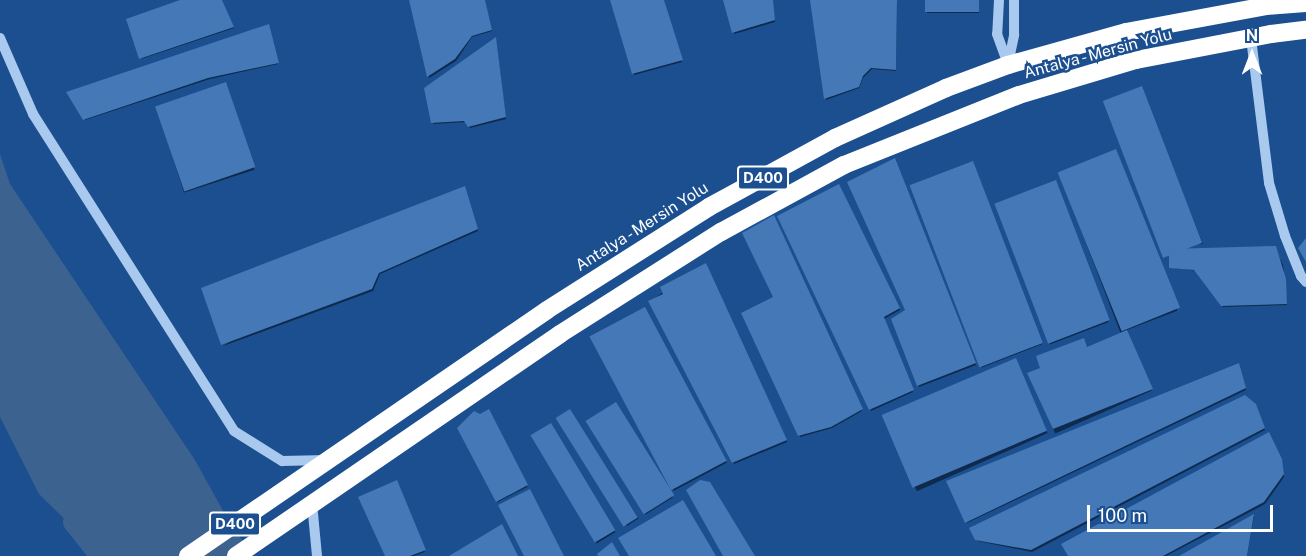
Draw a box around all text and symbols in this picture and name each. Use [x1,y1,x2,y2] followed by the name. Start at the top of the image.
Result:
[1020,24,1176,84] street label: Antalya - Mersin Yolu
[1222,24,1282,84] north arrow
[1246,26,1258,45] text: N
[736,166,790,190] road number: D400
[570,177,714,277] street label: Antalya - Mersin Yolu
[1090,493,1276,531] scale bar
[1098,505,1147,526] text: 100 m
[208,512,262,536] road number: D400

